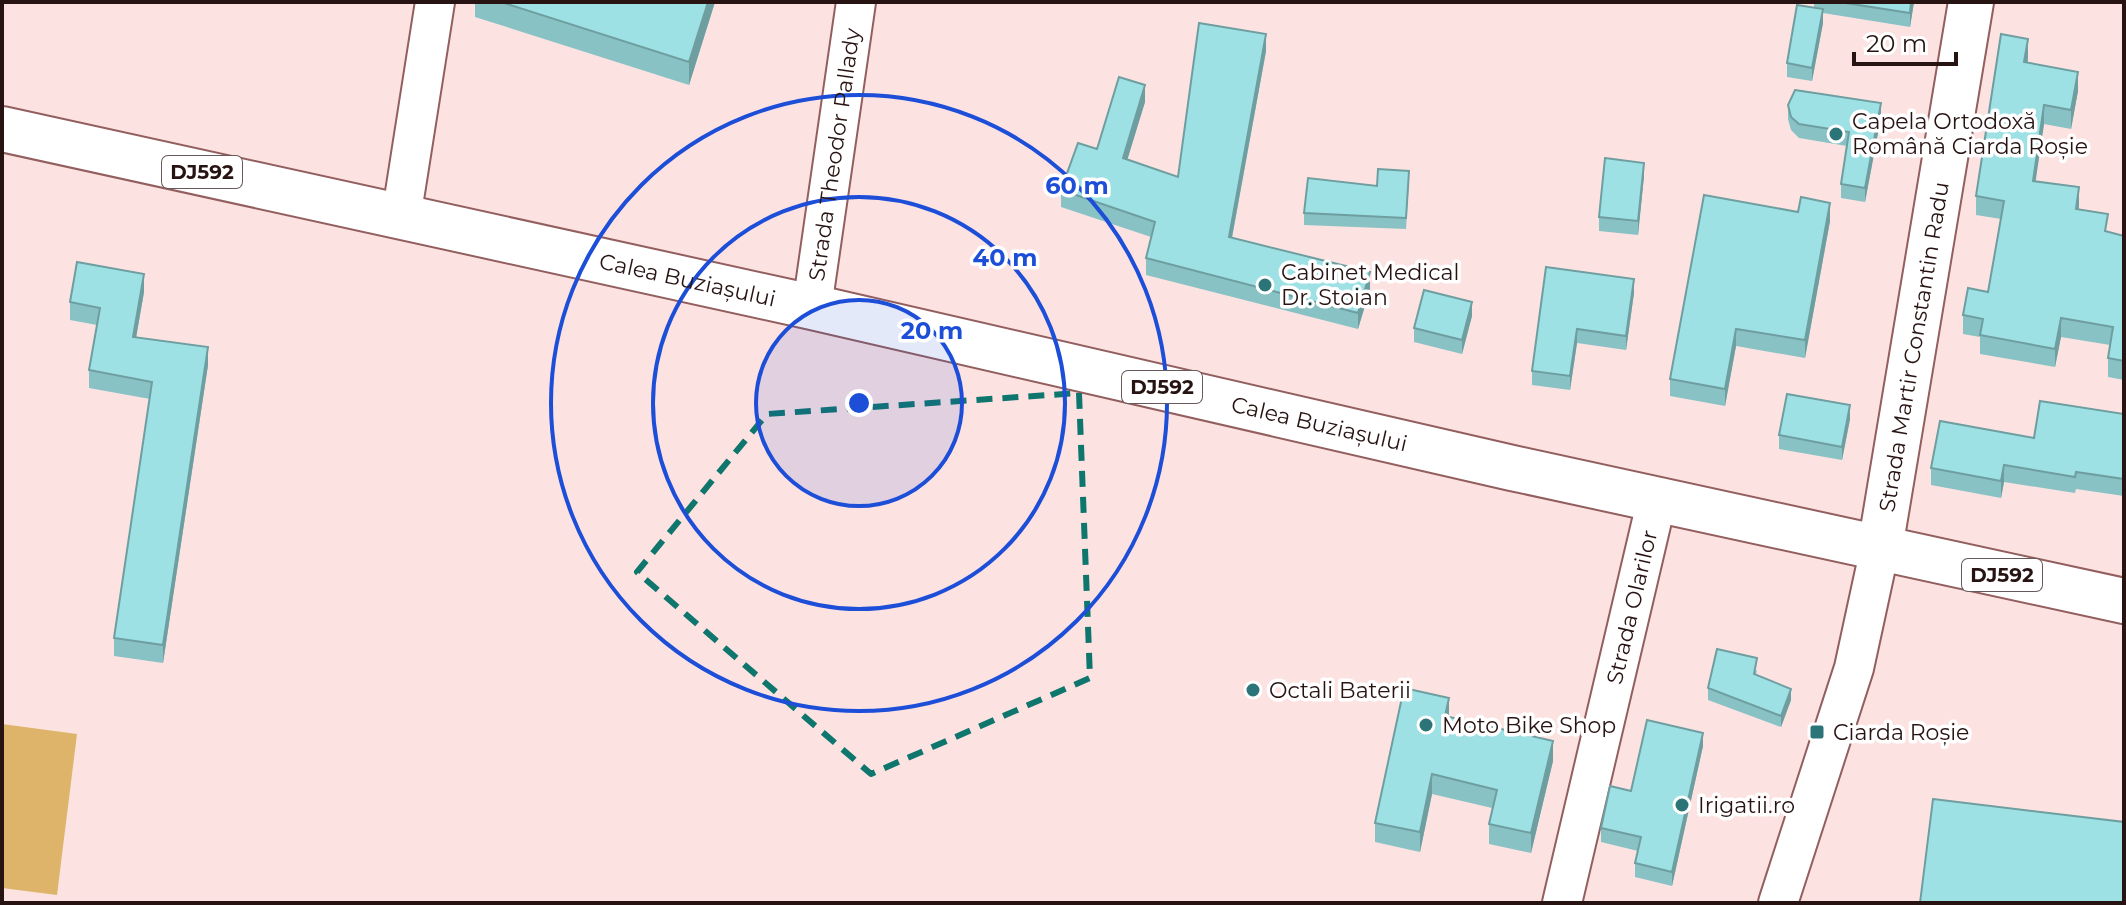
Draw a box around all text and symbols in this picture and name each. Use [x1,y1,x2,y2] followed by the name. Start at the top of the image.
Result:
[1854,16,1956,66] scale bar
[803,26,866,283] street label: Strada Theodor Pallady
[1866,29,1927,58] text: 20 m
[1852,108,2088,160] place label: Capela Ortodoxă Română Ciarda Roșie
[1827,125,1845,143] marker: Capela Ortodoxă Română Ciarda Roșie
[162,156,242,188] road number: DJ592
[1045,171,1109,200] text: 60 m
[1873,180,1955,514] street label: Strada Martir Constantin Radu
[973,243,1037,272] text: 40 m
[597,248,778,313] street label: Calea Buziașului
[1281,259,1460,311] place label: Cabinet Medical Dr. Stoian
[1256,276,1274,294] marker: Cabinet Medical Dr. Stoian
[901,316,963,345] text: 20 m
[1122,371,1202,403] road number: DJ592
[845,389,873,417] centre of rings
[1229,391,1410,458] street label: Calea Buziașului
[1601,527,1663,687] street label: Strada Olarilor
[1962,559,2042,591] road number: DJ592
[1269,677,1411,704] place label: Octali Baterii
[1244,681,1262,699] marker: Octali Baterii
[1442,712,1616,739] place label: Moto Bike Shop
[1417,716,1435,734] marker: Moto Bike Shop
[1833,719,1969,746] place label: Ciarda Roșie
[1808,723,1826,741] marker: Ciarda Roșie
[1698,792,1795,819] place label: Irigatii.ro
[1673,796,1691,814] marker: Irigatii.ro

